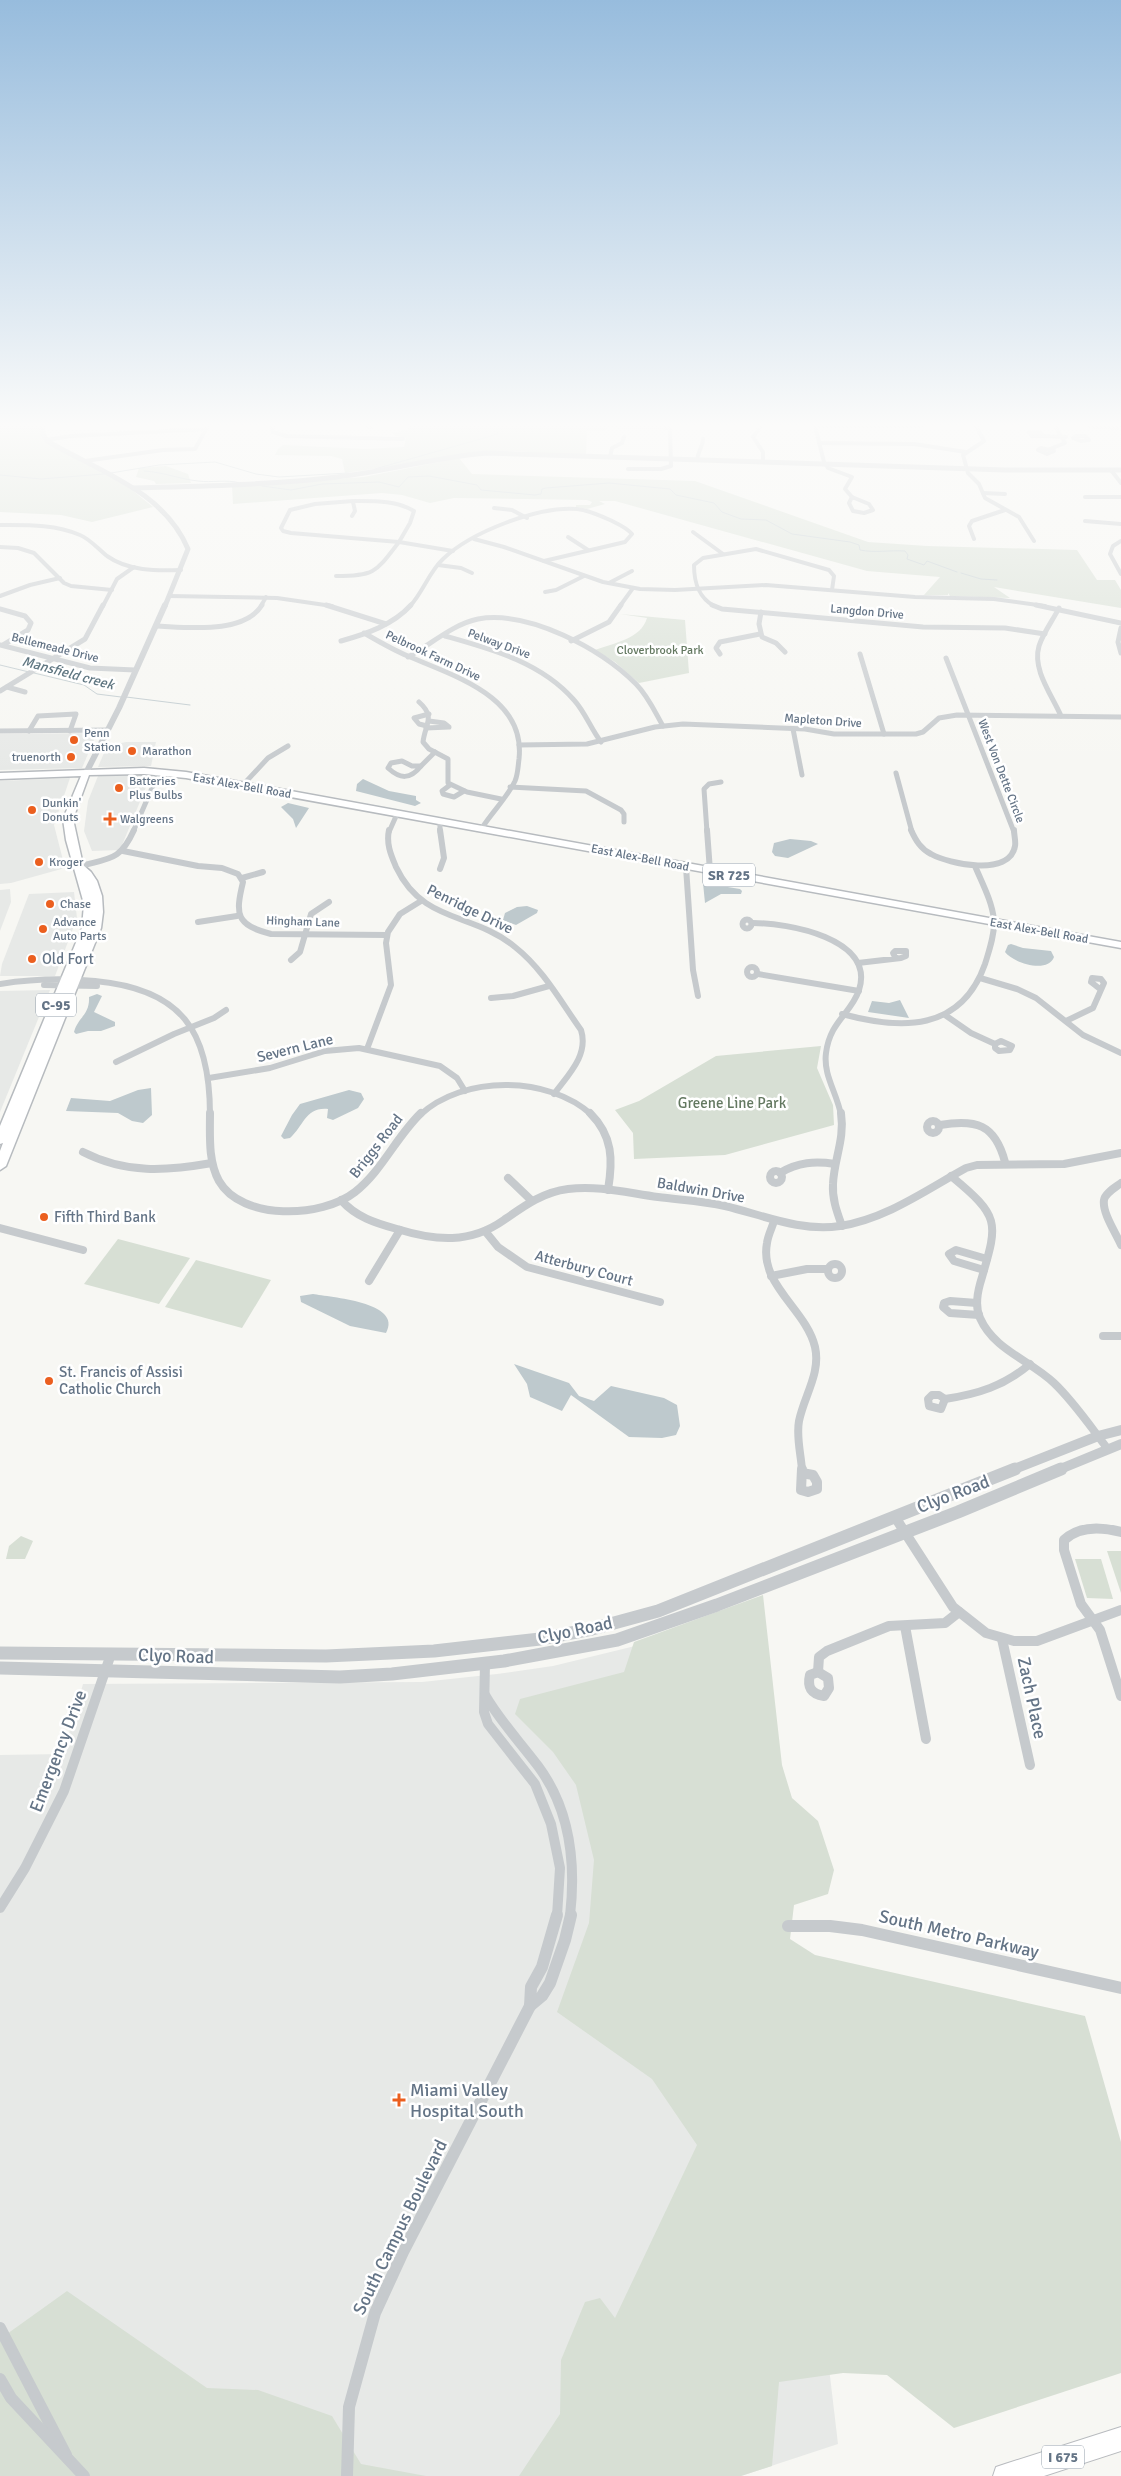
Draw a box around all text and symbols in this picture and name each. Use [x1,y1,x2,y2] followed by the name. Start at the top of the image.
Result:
[830,601,904,623] street label: Langdon Drive
[466,626,532,662] street label: Pelway Drive
[383,627,483,685] street label: Pelbrook Farm Drive
[10,630,100,666] street label: Bellemeade Drive
[616,643,704,658] park label: Cloverbrook Park
[20,653,118,694] water label: Mansfield creek
[784,711,862,731] street label: Mapleton Drive
[974,717,1028,825] street label: West Von Dette Circle
[84,726,121,755] place label: Penn Station
[68,734,80,746] marker: Penn Station
[142,744,192,759] place label: Marathon
[126,745,138,757] marker: Marathon
[12,750,61,765] place label: truenorth
[65,751,77,763] marker: truenorth
[192,770,292,802] street label: East Alex-Bell Road
[129,774,183,803] place label: Batteries Plus Bulbs
[113,782,125,794] marker: Batteries Plus Bulbs
[42,796,81,825] place label: Dunkin' Donuts
[26,804,38,816] marker: Dunkin' Donuts
[120,812,174,827] place label: Walgreens
[104,813,116,825] marker: Walgreens
[590,841,690,875] street label: East Alex-Bell Road
[49,855,84,870] place label: Kroger
[33,856,45,868] marker: Kroger
[703,864,755,886] road number: SR 725
[424,880,516,938] street label: Penridge Drive
[60,897,91,912] place label: Chase
[44,898,56,910] marker: Chase
[266,913,340,931] street label: Hingham Lane
[53,915,107,944] place label: Advance Auto Parts
[989,915,1089,947] street label: East Alex-Bell Road
[37,923,49,935] marker: Advance Auto Parts
[42,950,94,968] place label: Old Fort
[26,953,38,965] marker: Old Fort
[36,994,76,1016] road number: C-95
[255,1030,335,1066] street label: Severn Lane
[678,1094,787,1112] park label: Greene Line Park
[345,1110,407,1182] street label: Briggs Road
[656,1173,746,1207] street label: Baldwin Drive
[54,1208,156,1226] place label: Fifth Third Bank
[38,1211,50,1223] marker: Fifth Third Bank
[533,1246,635,1290] street label: Atterbury Court
[59,1363,183,1398] place label: St. Francis of Assisi Catholic Church
[43,1375,55,1387] marker: St. Francis of Assisi Catholic Church
[914,1470,992,1518] street label: Clyo Road
[536,1611,614,1649] street label: Clyo Road
[138,1644,214,1668] street label: Clyo Road
[1013,1655,1051,1741] street label: Zach Place
[25,1687,91,1815] street label: Emergency Drive
[877,1905,1042,1963] street label: South Metro Parkway
[410,2079,524,2122] place label: Miami Valley Hospital South
[392,2093,406,2107] marker: Miami Valley Hospital South
[348,2136,452,2318] street label: South Campus Boulevard
[1042,2446,1084,2468] road number: I 675

